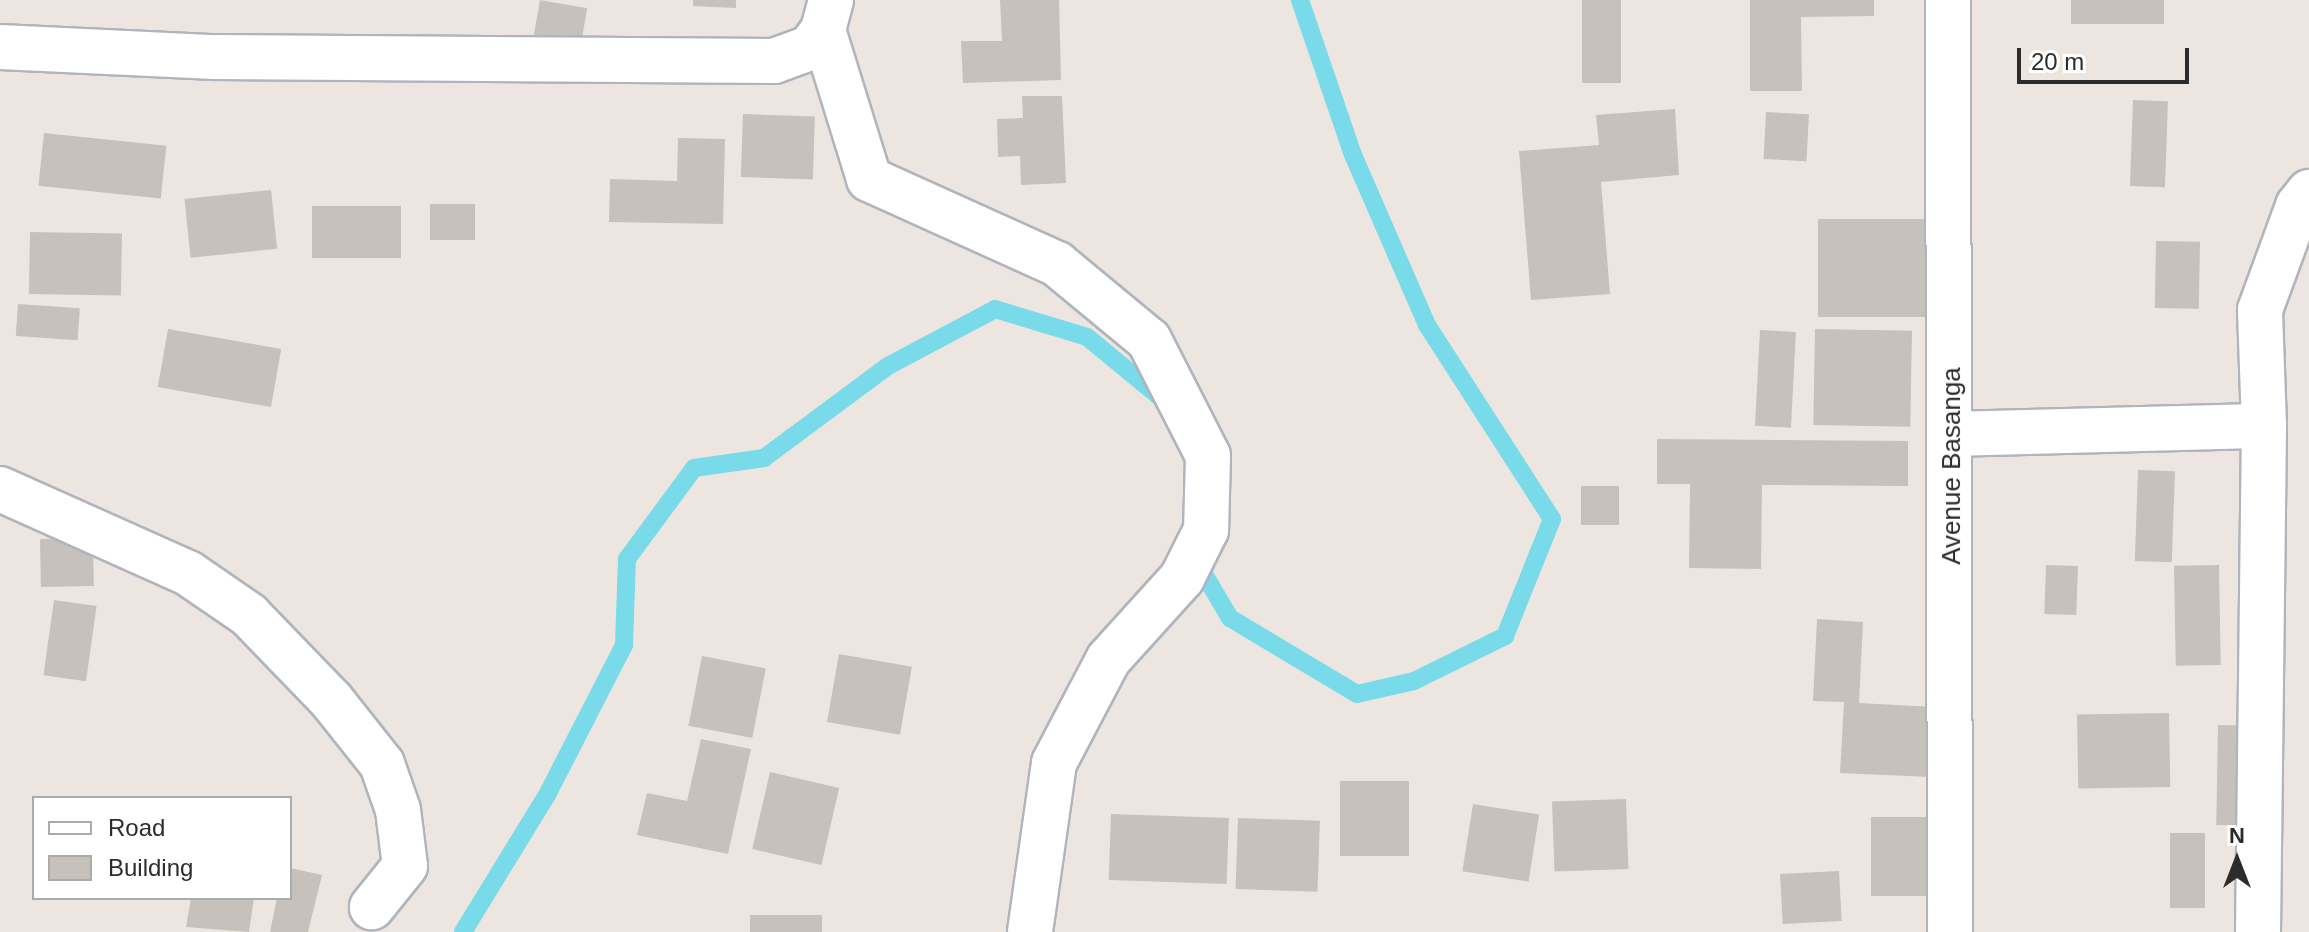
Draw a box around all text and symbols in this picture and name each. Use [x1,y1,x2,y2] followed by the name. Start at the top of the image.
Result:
[2021,32,2193,82] scale bar
[2031,48,2084,75] text: 20 m
[1936,367,1968,565] street label: Avenue Basanga
[32,796,292,900] legend
[108,814,165,841] text: Road
[2197,820,2277,900] north arrow
[2229,823,2245,848] text: N
[108,854,193,881] text: Building

